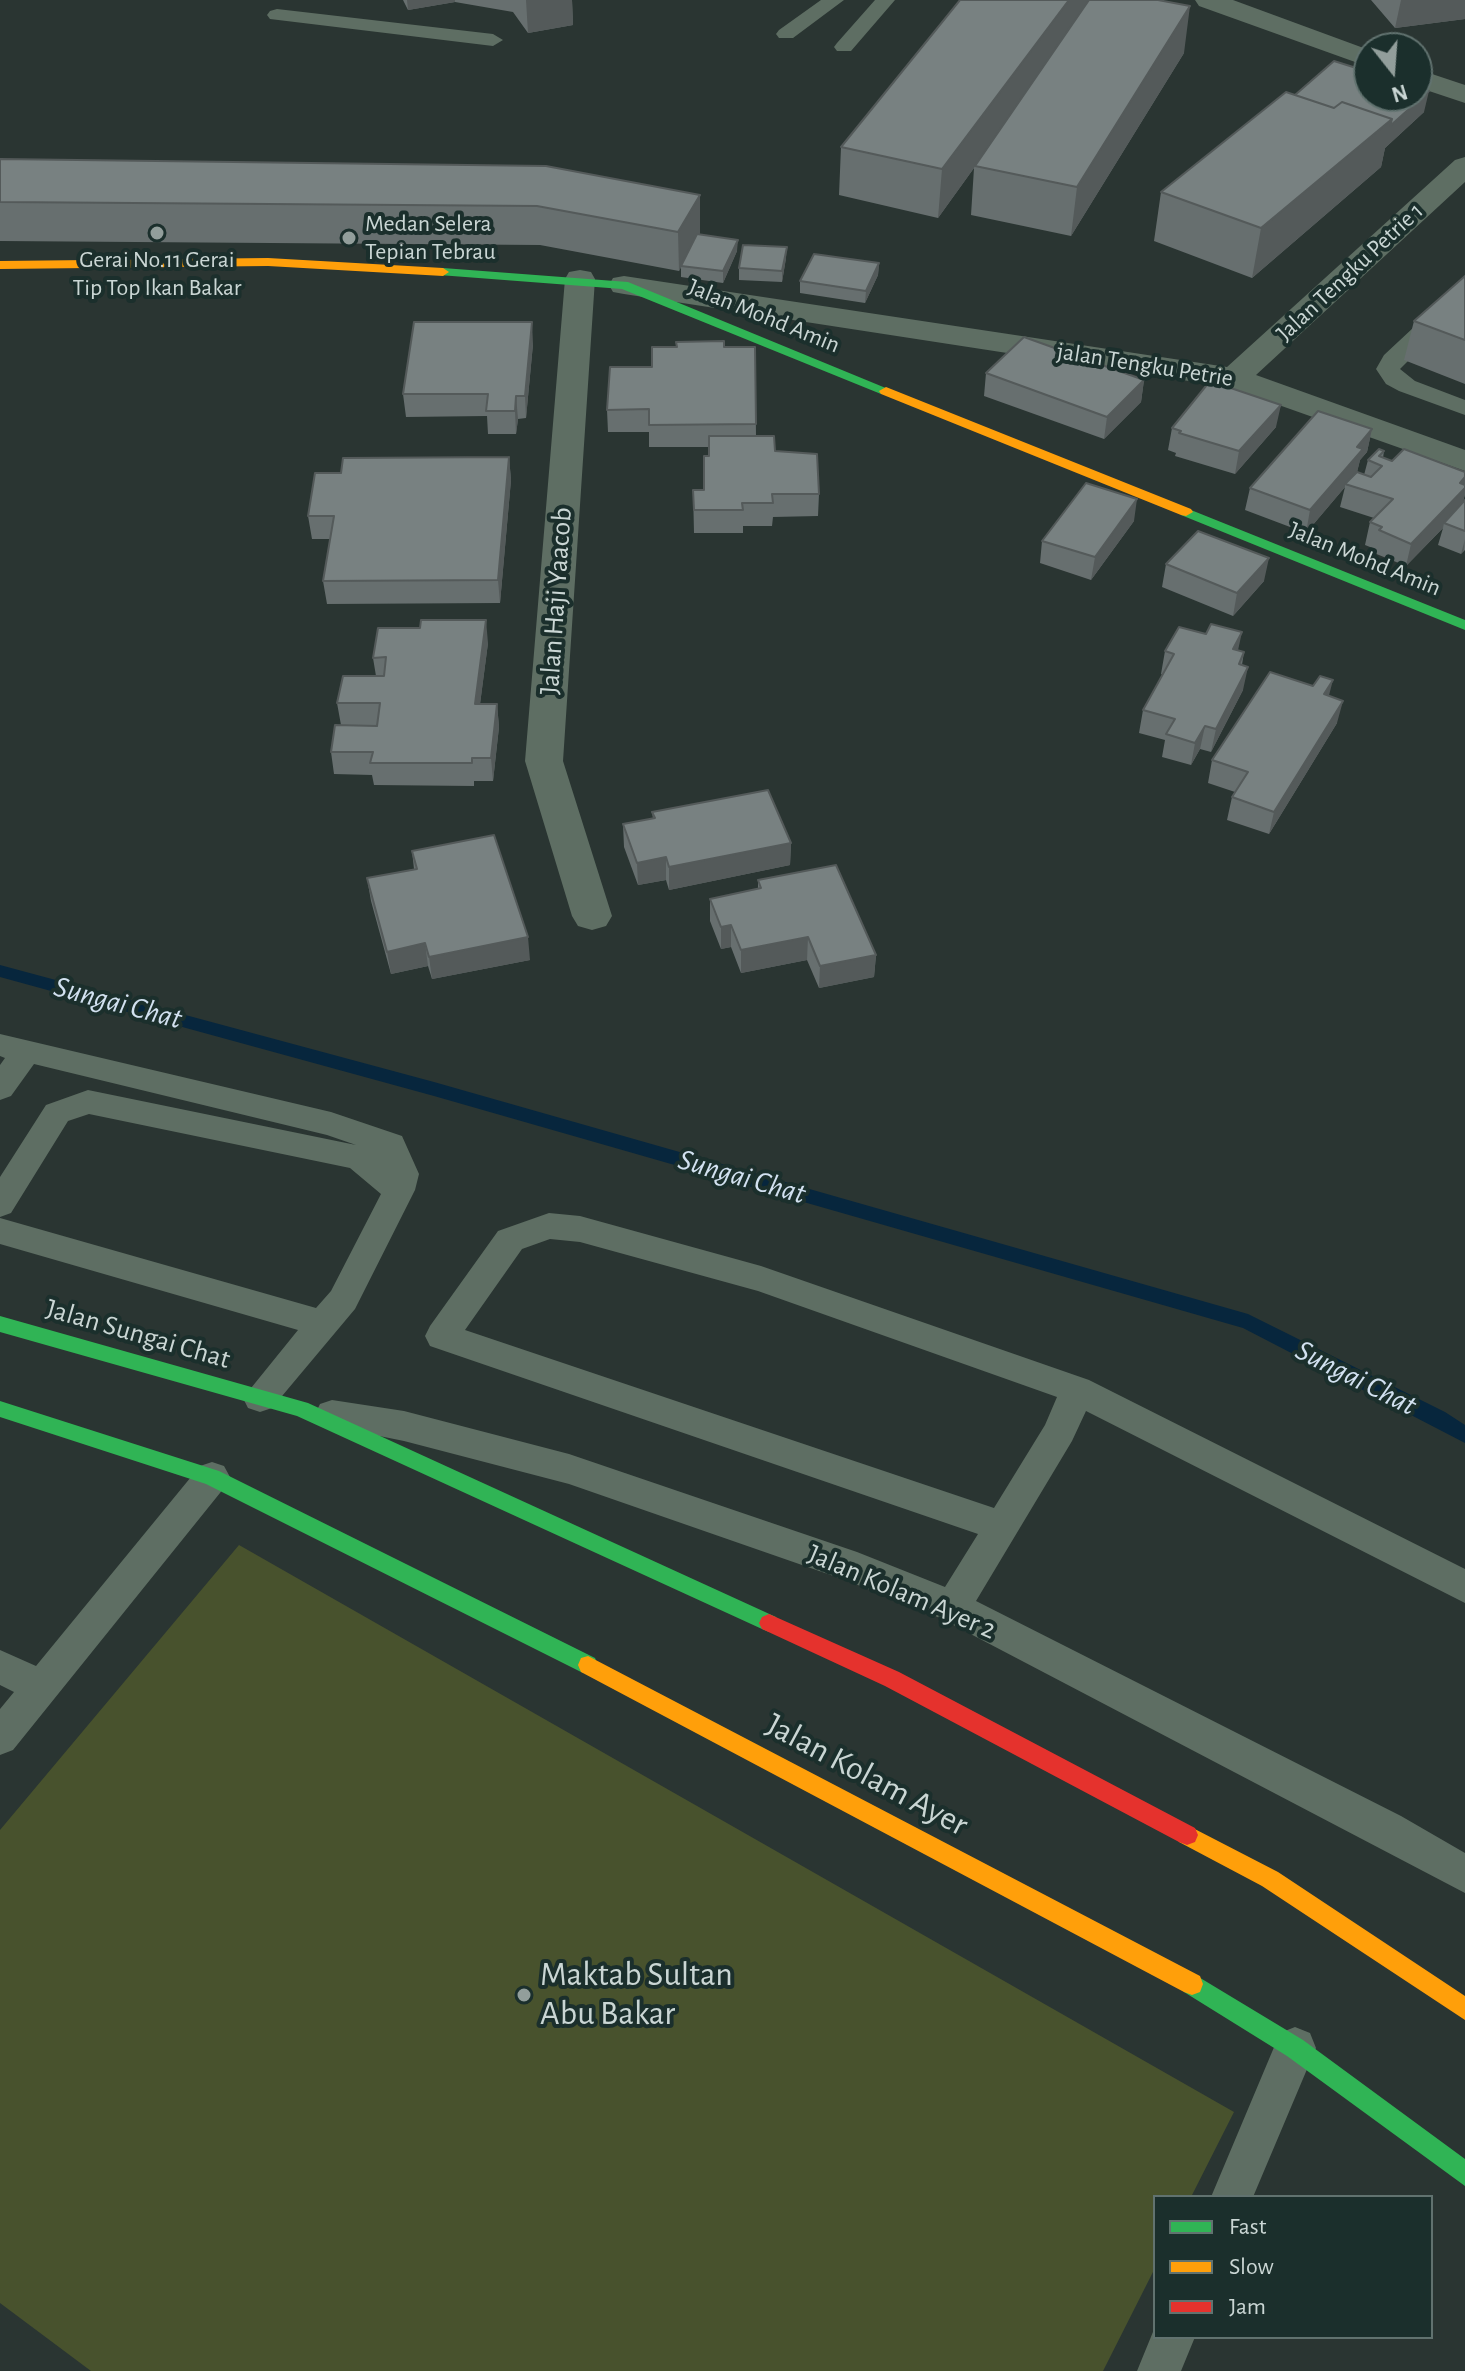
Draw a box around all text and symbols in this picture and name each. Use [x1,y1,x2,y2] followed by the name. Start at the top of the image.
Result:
[1353,32,1433,112] north arrow
[1389,80,1410,106] text: N
[1270,196,1430,348] street label: Jalan Tengku Petrie 1
[365,210,496,266] place label: Medan Selera Tepian Tebrau
[148,224,166,242] marker: Gerai No.11 Gerai Tip Top Ikan Bakar
[340,229,358,247] marker: Medan Selera Tepian Tebrau
[73,246,241,302] place label: Gerai No.11 Gerai Tip Top Ikan Bakar
[684,272,844,360] street label: Jalan Mohd Amin
[1055,337,1235,393] street label: jalan Tengku Petrie
[533,506,579,696] street label: Jalan Haji Yaacob
[1285,515,1445,603] street label: Jalan Mohd Amin
[50,969,186,1037] water label: Sungai Chat
[674,1142,810,1212] water label: Sungai Chat
[42,1292,234,1376] street label: Jalan Sungai Chat
[1289,1332,1423,1424] water label: Sungai Chat
[803,1537,1001,1647] street label: Jalan Kolam Ayer 2
[759,1705,975,1845] street label: Jalan Kolam Ayer
[540,1955,733,2034] place label: Maktab Sultan Abu Bakar
[515,1986,533,2004] marker: Maktab Sultan Abu Bakar
[1153,2195,1433,2339] legend
[1229,2215,1266,2239] text: Fast
[1229,2255,1274,2279] text: Slow
[1229,2295,1266,2319] text: Jam

